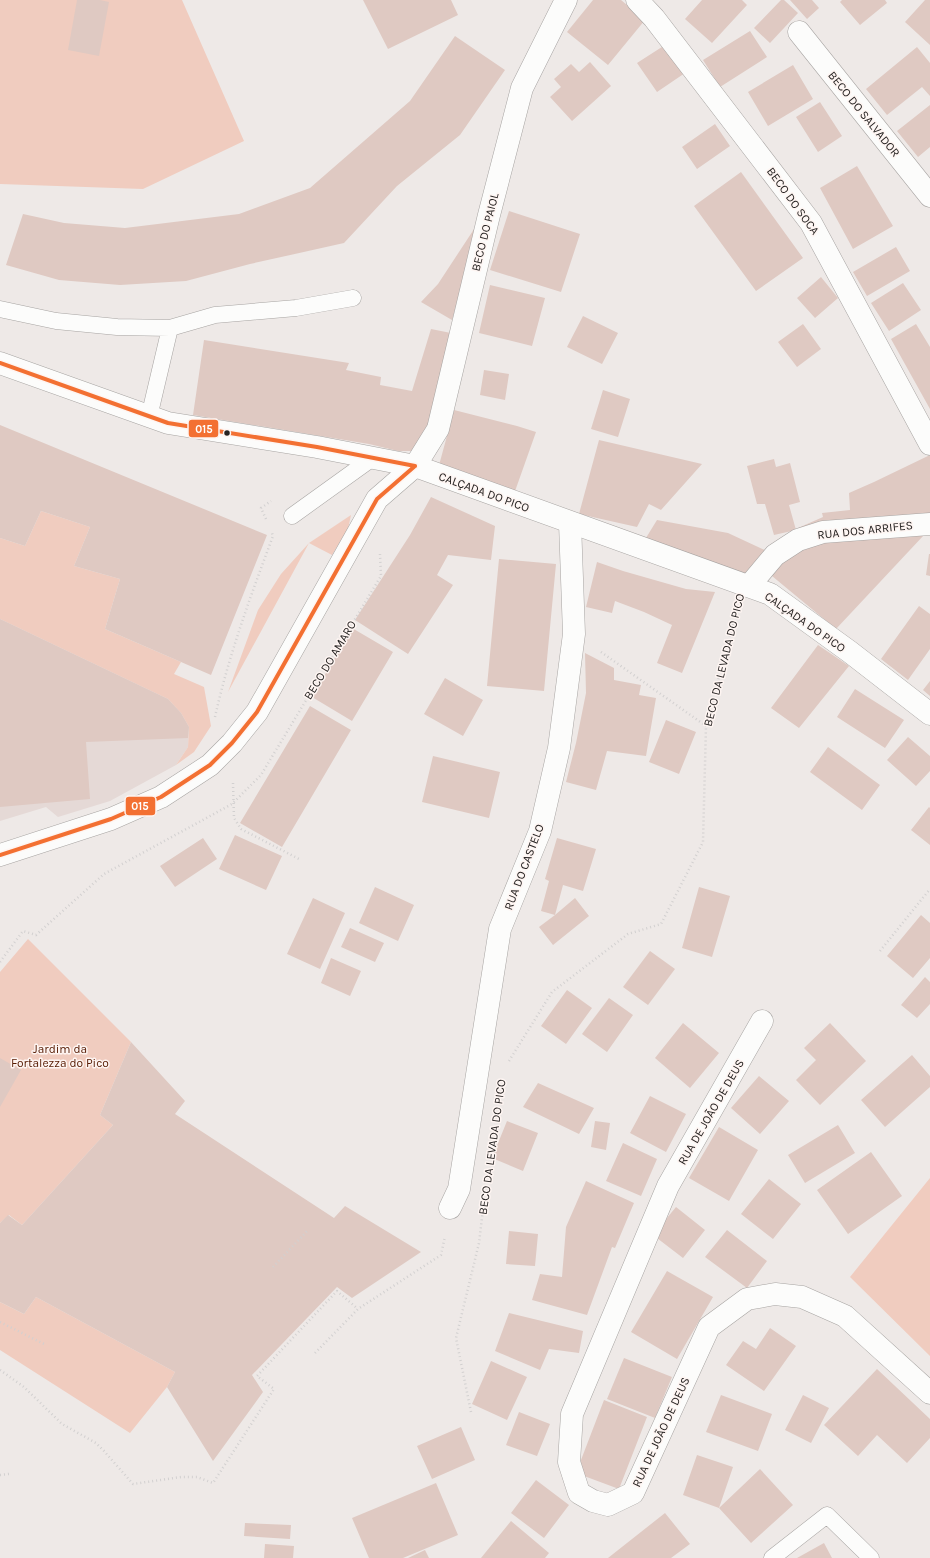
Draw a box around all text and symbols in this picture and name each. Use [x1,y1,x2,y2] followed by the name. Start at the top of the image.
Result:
[825,68,903,160] street label: BECO DO SALVADOR
[764,165,822,238] street label: BECO DO SOCA
[468,191,502,273] street label: BECO DO PAIOL
[188,419,219,438] line badge: 015
[195,423,213,436] text: 015
[222,428,232,438] unlabelled marker
[437,469,531,515] street label: CALÇADA DO PICO
[817,518,913,542] street label: RUA DOS ARRIFES
[762,589,848,655] street label: CALÇADA DO PICO
[701,592,747,728] street label: BECO DA LEVADA DO PICO
[301,618,359,702] street label: BECO DO AMARO
[125,796,156,816] line badge: 015
[131,800,149,813] text: 015
[501,822,547,912] street label: RUA DO CASTELO
[11,1042,109,1070] park label: Jardim da Fortalezza do Pico
[675,1057,747,1167] street label: RUA DE JOÃO DE DEUS
[476,1078,508,1216] street label: BECO DA LEVADA DO PICO
[629,1375,693,1489] street label: RUA DE JOÃO DE DEUS

